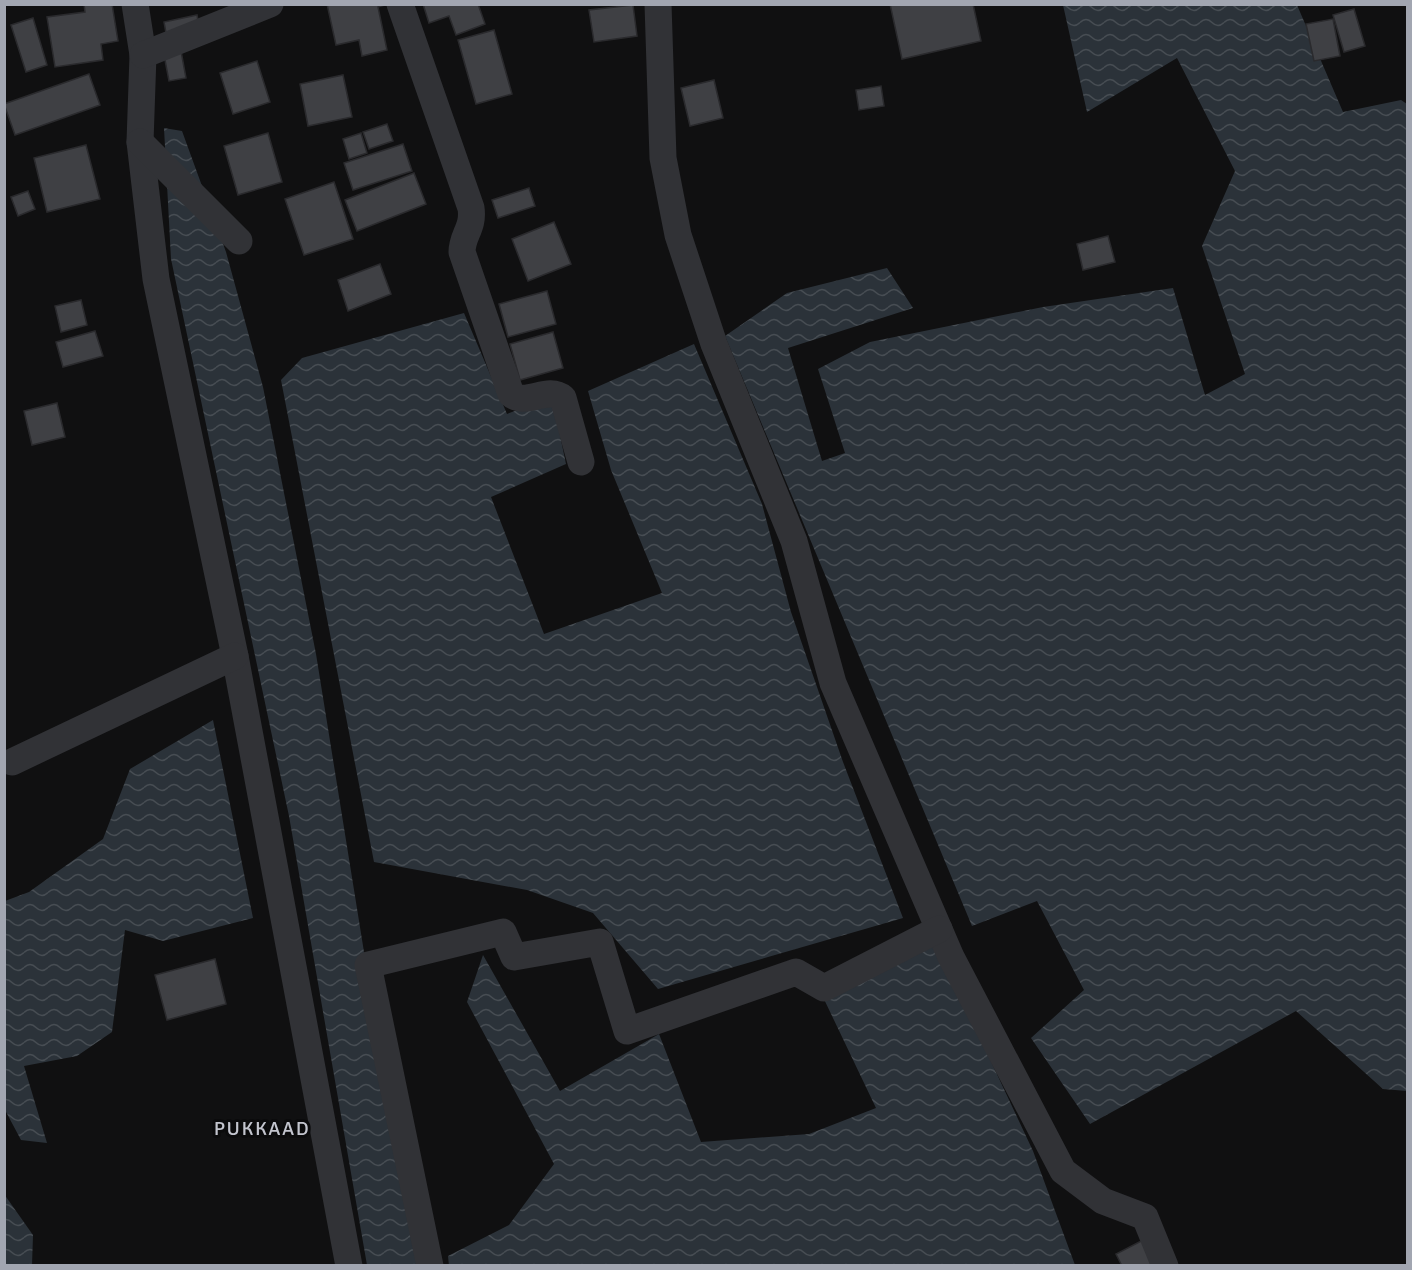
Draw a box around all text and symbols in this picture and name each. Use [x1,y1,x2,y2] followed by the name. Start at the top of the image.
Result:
[214,1116,310,1141] district label: PUKKAAD

